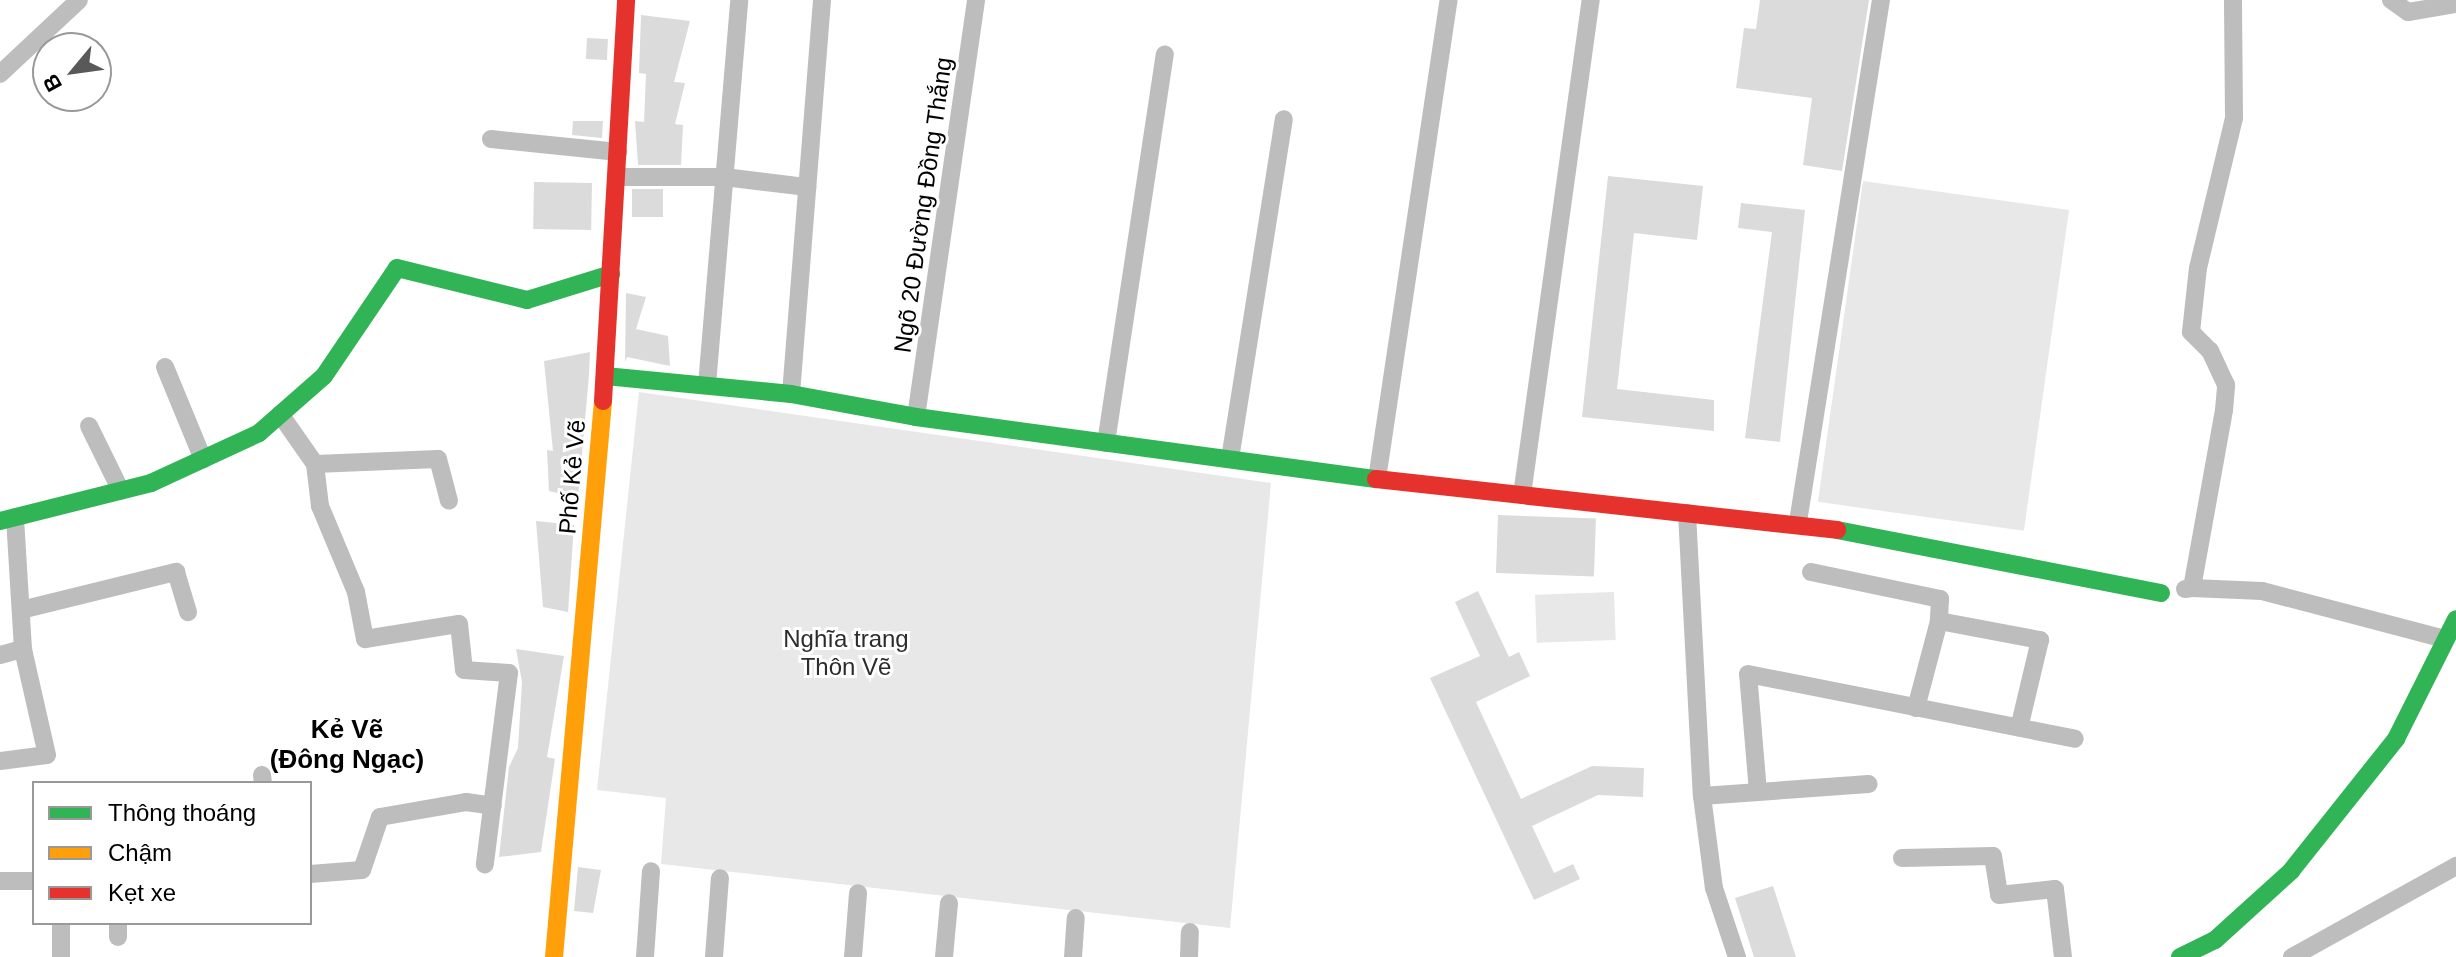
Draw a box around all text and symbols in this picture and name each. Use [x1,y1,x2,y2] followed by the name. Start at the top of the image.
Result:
[32,32,112,112] north arrow
[888,55,958,355] street label: Ngõ 20 Đường Đồng Thắng
[38,70,67,96] text: B
[553,419,591,535] street label: Phố Kẻ Vẽ
[783,625,909,681] park label: Nghĩa trang Thôn Vẽ
[270,714,424,776] district label: Kẻ Vẽ (Đông Ngạc)
[32,781,312,925] legend
[108,799,256,826] text: Thông thoáng
[108,839,172,866] text: Chậm
[108,879,176,906] text: Kẹt xe

